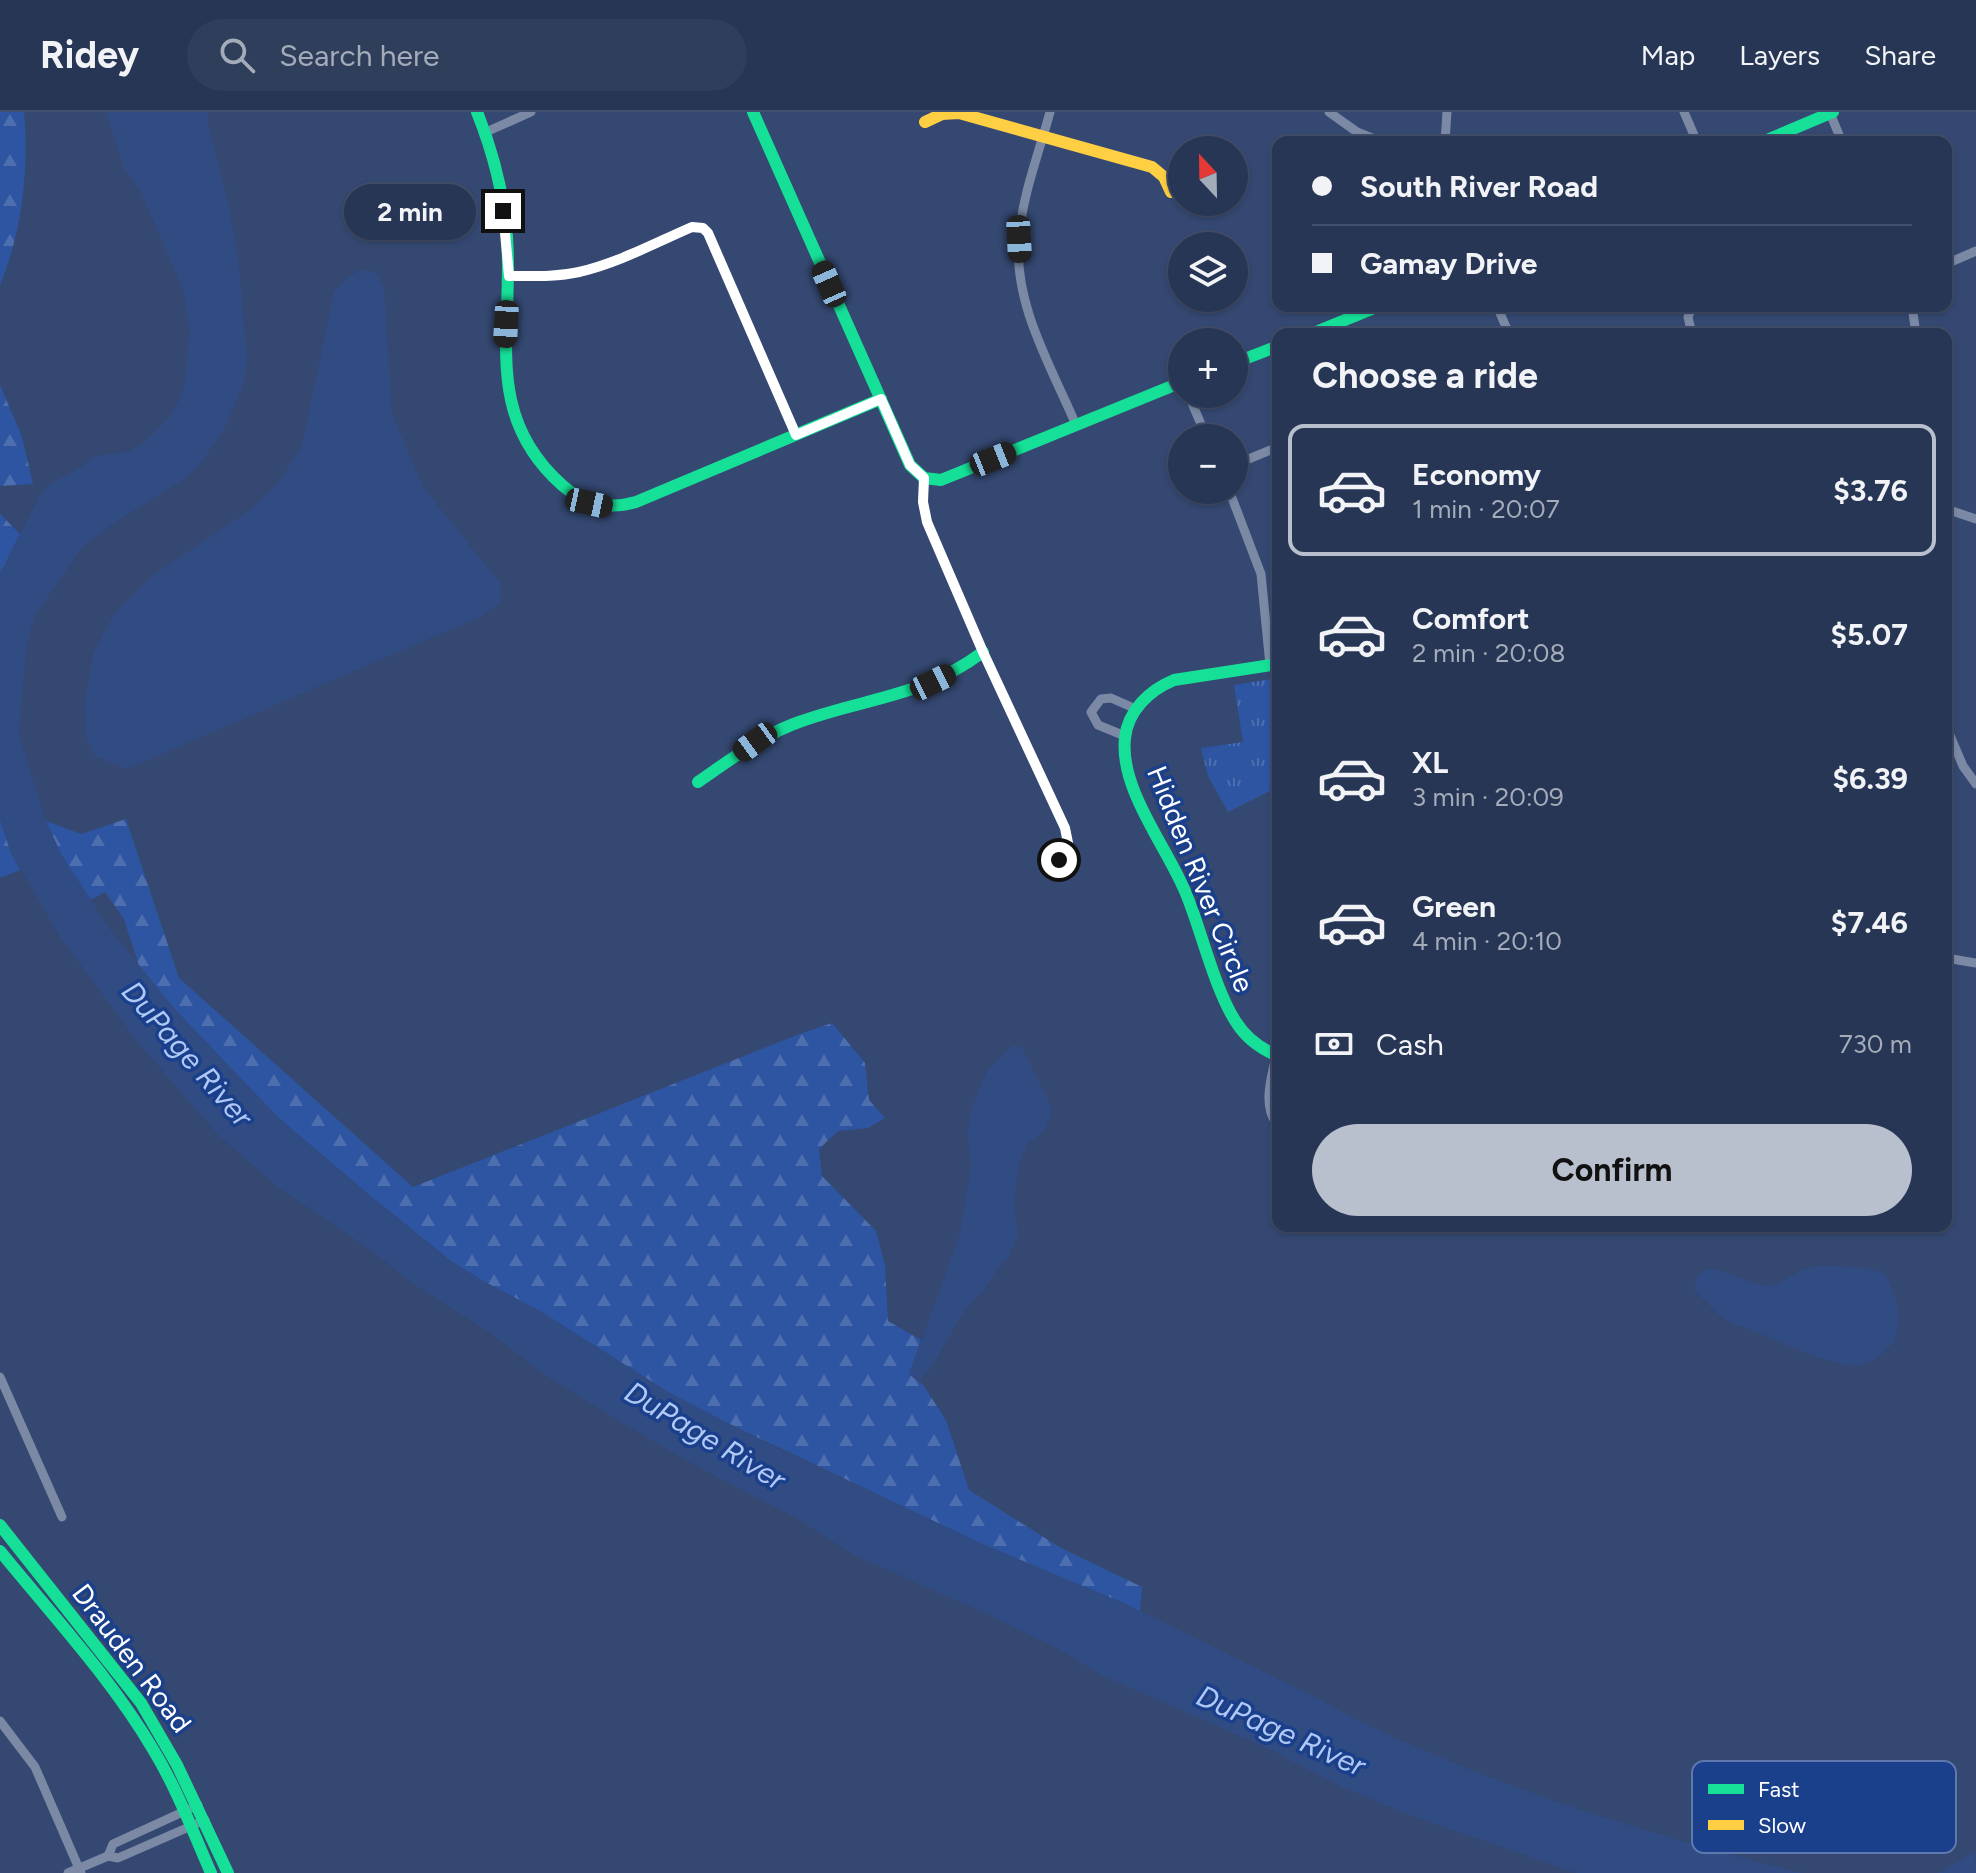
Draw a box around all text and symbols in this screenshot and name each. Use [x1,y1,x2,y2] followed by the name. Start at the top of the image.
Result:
[187,19,747,91] search box
[40,32,139,78] text: Ridey
[215,33,259,77] icon: search
[279,37,439,74] text: Search here
[1641,38,1695,72] text: Map
[1739,38,1820,72] text: Layers
[1864,38,1936,72] text: Share
[1168,136,1248,216] north arrow
[1168,136,1248,504] map controls
[1360,168,1598,205] text: South River Road
[343,183,475,239] callout: 2 min
[485,193,521,229] route end
[377,196,443,228] text: 2 min
[1006,214,1032,264] car
[1168,232,1248,312] button: layers
[1360,245,1537,282] text: Gamay Drive
[808,257,850,311] car
[493,299,519,349] car
[1168,328,1248,408] button: +
[1312,354,1538,397] text: Choose a ride
[1168,424,1248,504] button: −
[966,439,1020,479] car
[1316,454,1388,526] icon: car
[1412,456,1541,493] text: Economy
[1833,472,1908,509] text: $3.76
[563,486,615,520] car
[1412,493,1560,525] text: 1 min · 20:07
[1316,598,1388,670] icon: car
[1412,600,1530,637] text: Comfort
[1830,616,1908,653] text: $5.07
[1412,637,1565,669] text: 2 min · 20:08
[906,661,960,703] car
[729,718,781,766] car
[1316,742,1388,814] icon: car
[1412,744,1448,781] text: XL
[1832,760,1908,797] text: $6.39
[1140,761,1262,997] street label: Hidden River Circle
[1412,781,1564,813] text: 3 min · 20:09
[1041,842,1077,878] route start
[1316,886,1388,958] icon: car
[1412,888,1496,925] text: Green
[1831,904,1908,941] text: $7.46
[1412,925,1562,957] text: 4 min · 20:10
[114,973,262,1136] water label: DuPage River
[1312,1022,1356,1066] icon: cash
[1376,1026,1444,1063] text: Cash
[1839,1028,1912,1060] text: 730 m
[1312,1124,1912,1216] button: Confirm
[618,1373,794,1499] water label: DuPage River
[65,1577,199,1739] street label: Drauden Road
[1191,1677,1373,1785] water label: DuPage River
[1692,1761,1956,1853] legend
[1758,1776,1800,1803] text: Fast
[1758,1812,1807,1839] text: Slow

